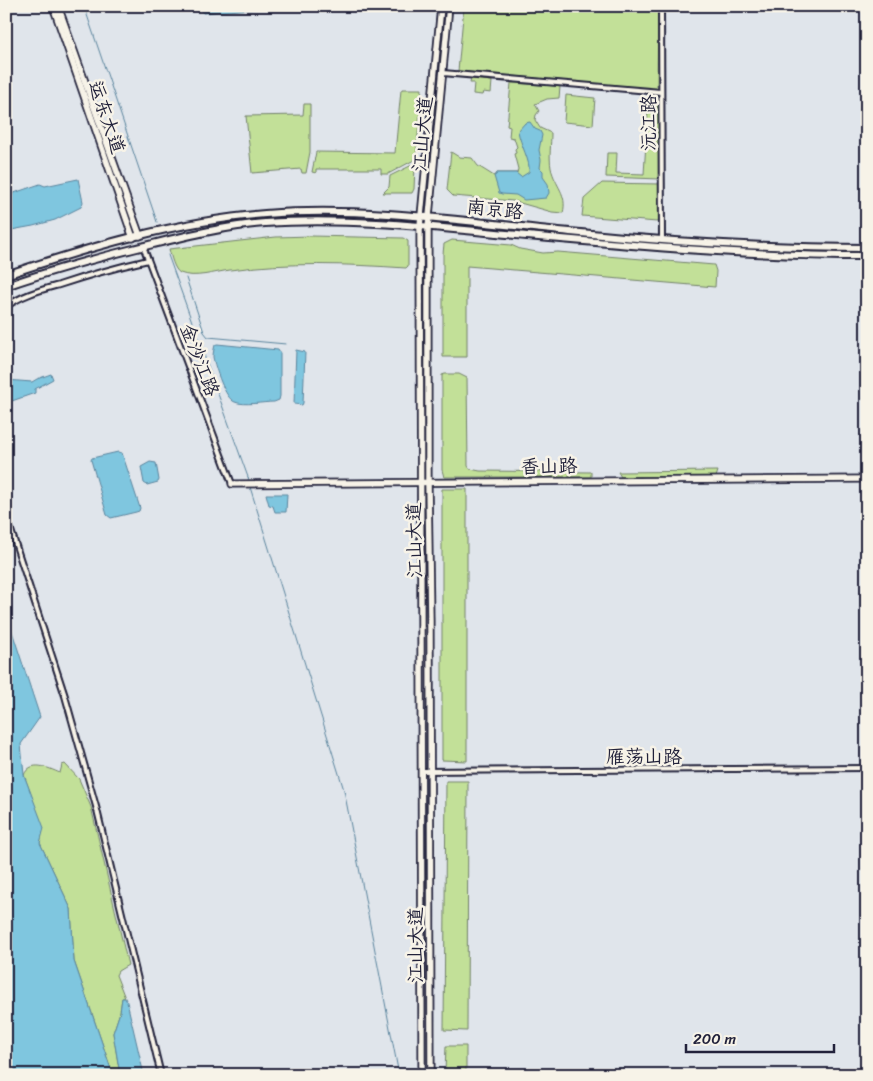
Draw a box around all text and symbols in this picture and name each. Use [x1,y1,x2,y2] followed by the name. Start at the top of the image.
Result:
[79,76,135,158] street label: 运东大道
[632,94,665,152] street label: 沅江路
[402,95,442,173] street label: 江山大道
[465,190,525,228] street label: 南京路
[171,319,229,401] street label: 金沙江路
[520,449,578,483] street label: 香山路
[397,502,431,578] street label: 江山大道
[606,740,682,773] street label: 雁荡山路
[399,907,432,983] street label: 江山大道
[686,1021,833,1053] scale bar
[693,1026,737,1052] text: 200 m

